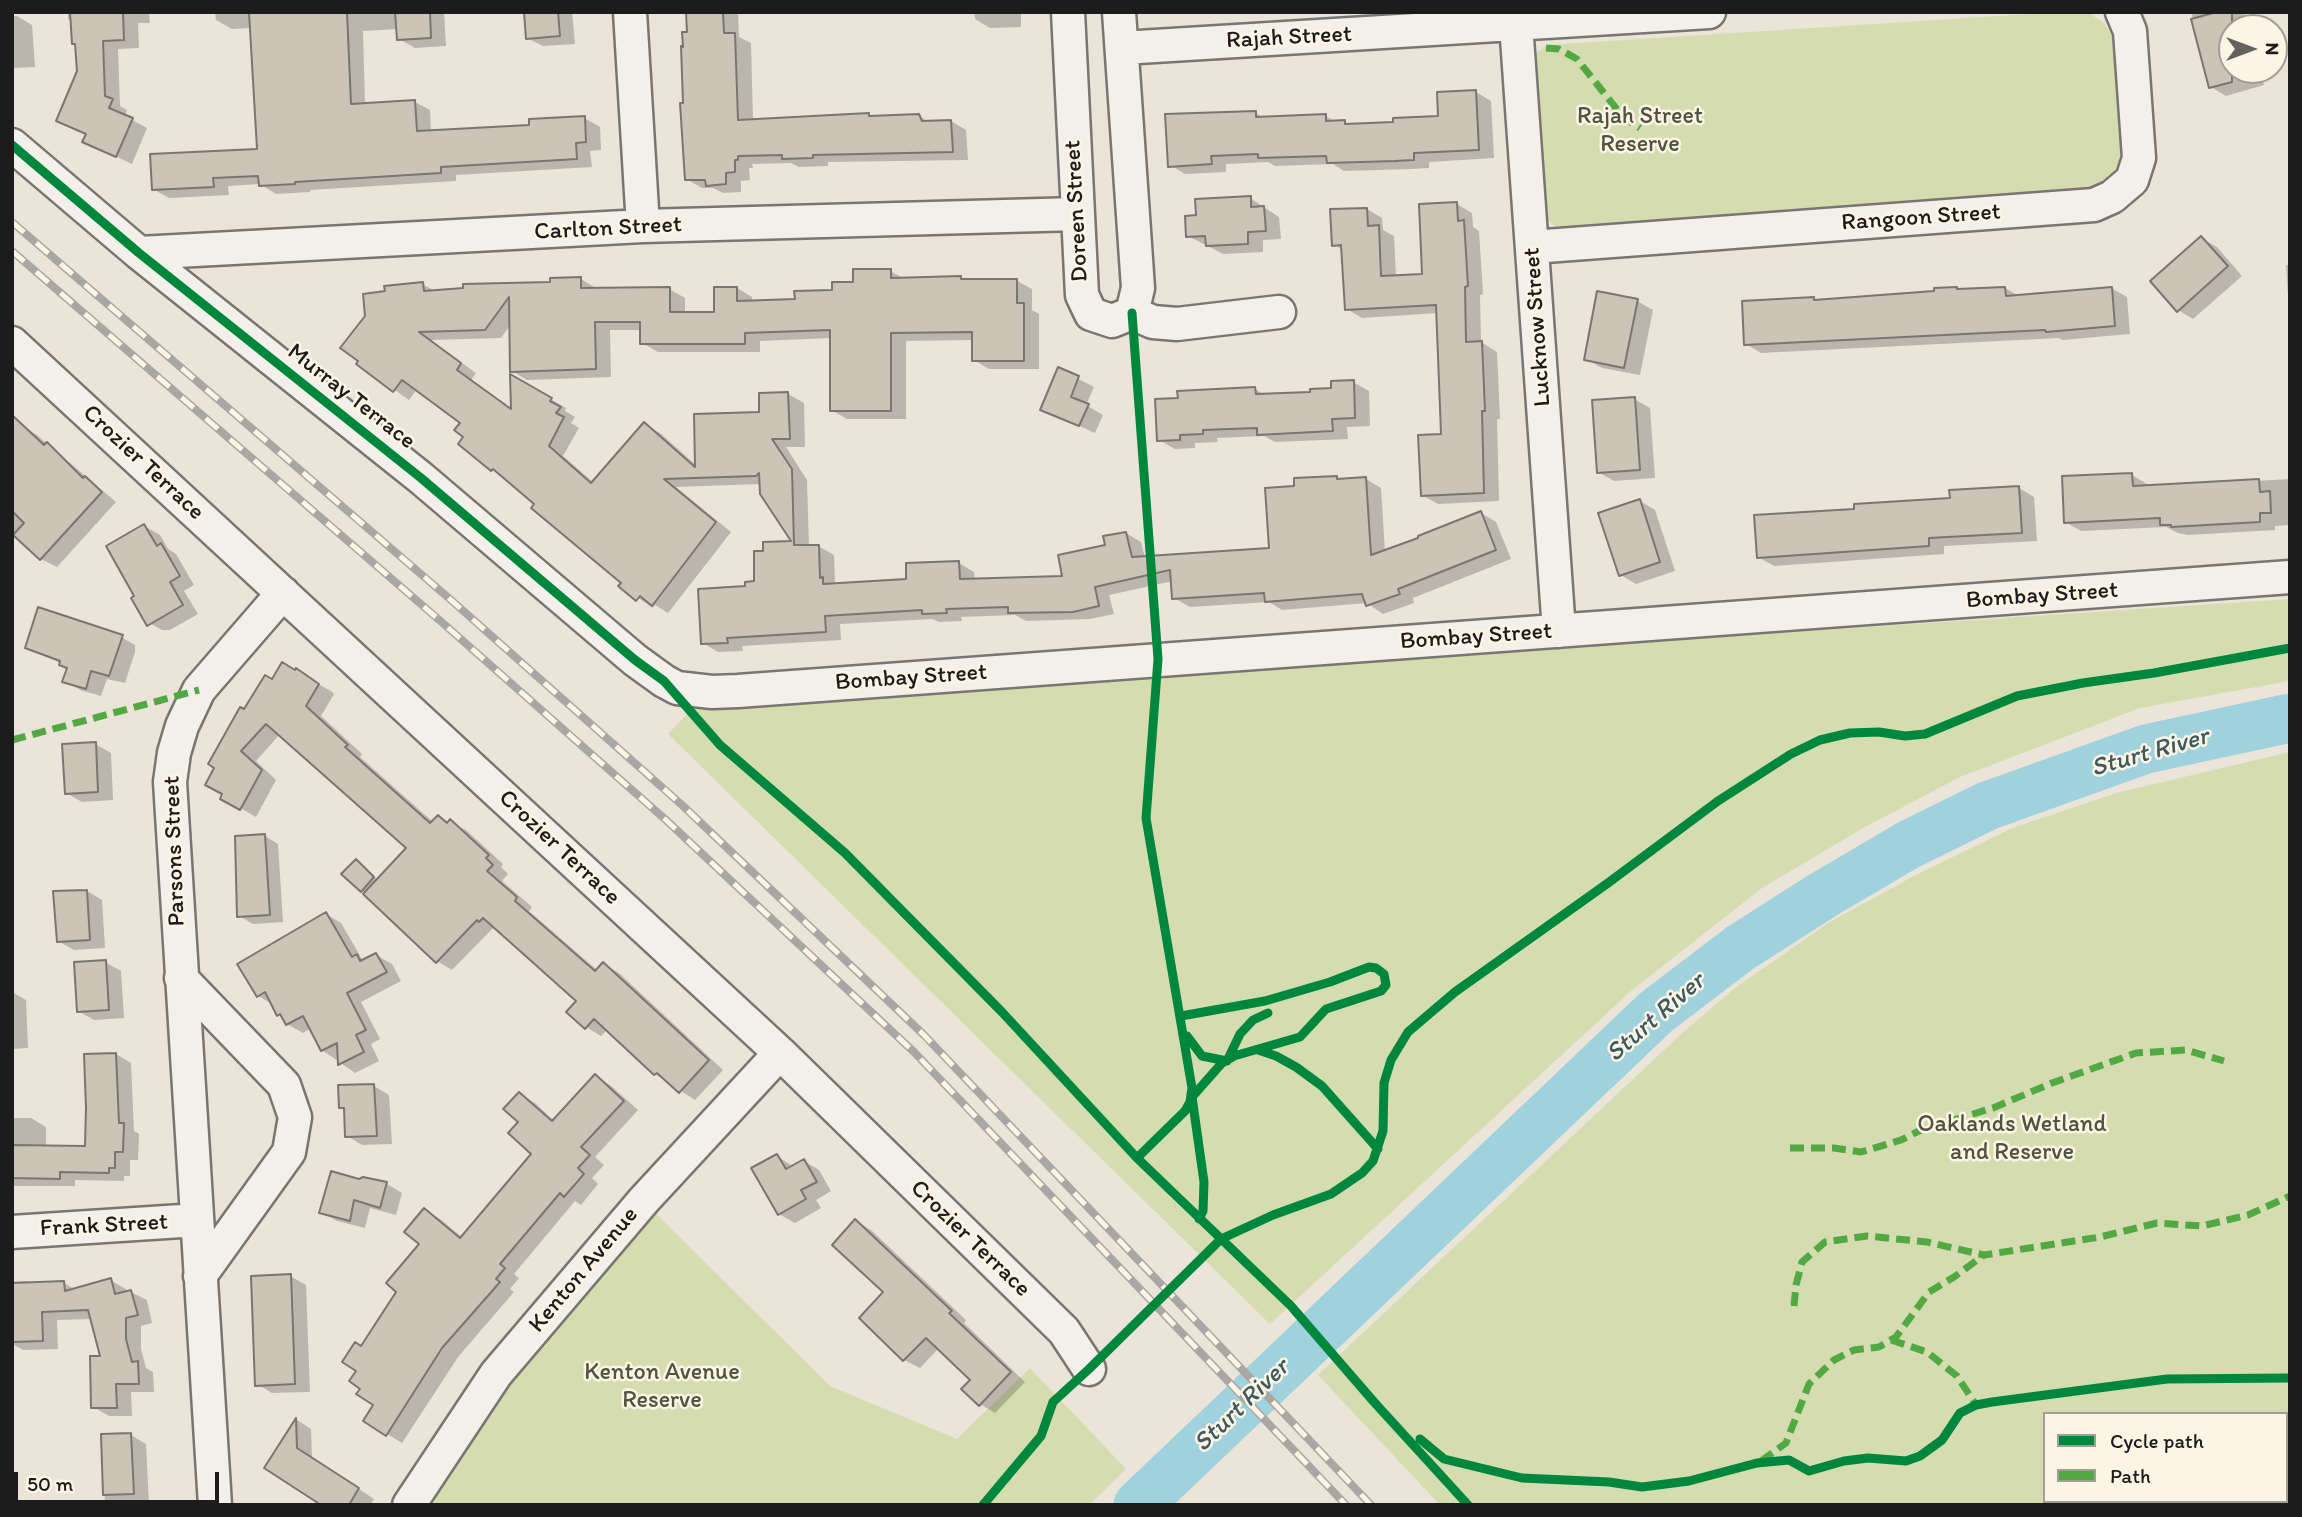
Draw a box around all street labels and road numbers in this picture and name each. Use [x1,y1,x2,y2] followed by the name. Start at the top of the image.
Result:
[1225,20,1353,56] street label: Rajah Street
[1059,139,1095,283] street label: Doreen Street
[1840,198,2002,238] street label: Rangoon Street
[533,211,683,247] street label: Carlton Street
[1518,246,1558,408] street label: Lucknow Street
[281,338,421,456] street label: Murray Terrace
[76,399,210,527] street label: Crozier Terrace
[1965,576,2119,616] street label: Bombay Street
[1399,617,1553,657] street label: Bombay Street
[834,658,988,698] street label: Bombay Street
[158,775,192,927] street label: Parsons Street
[492,784,626,912] street label: Crozier Terrace
[904,1174,1036,1304] street label: Crozier Terrace
[523,1201,645,1339] street label: Kenton Avenue
[39,1208,169,1244] street label: Frank Street

